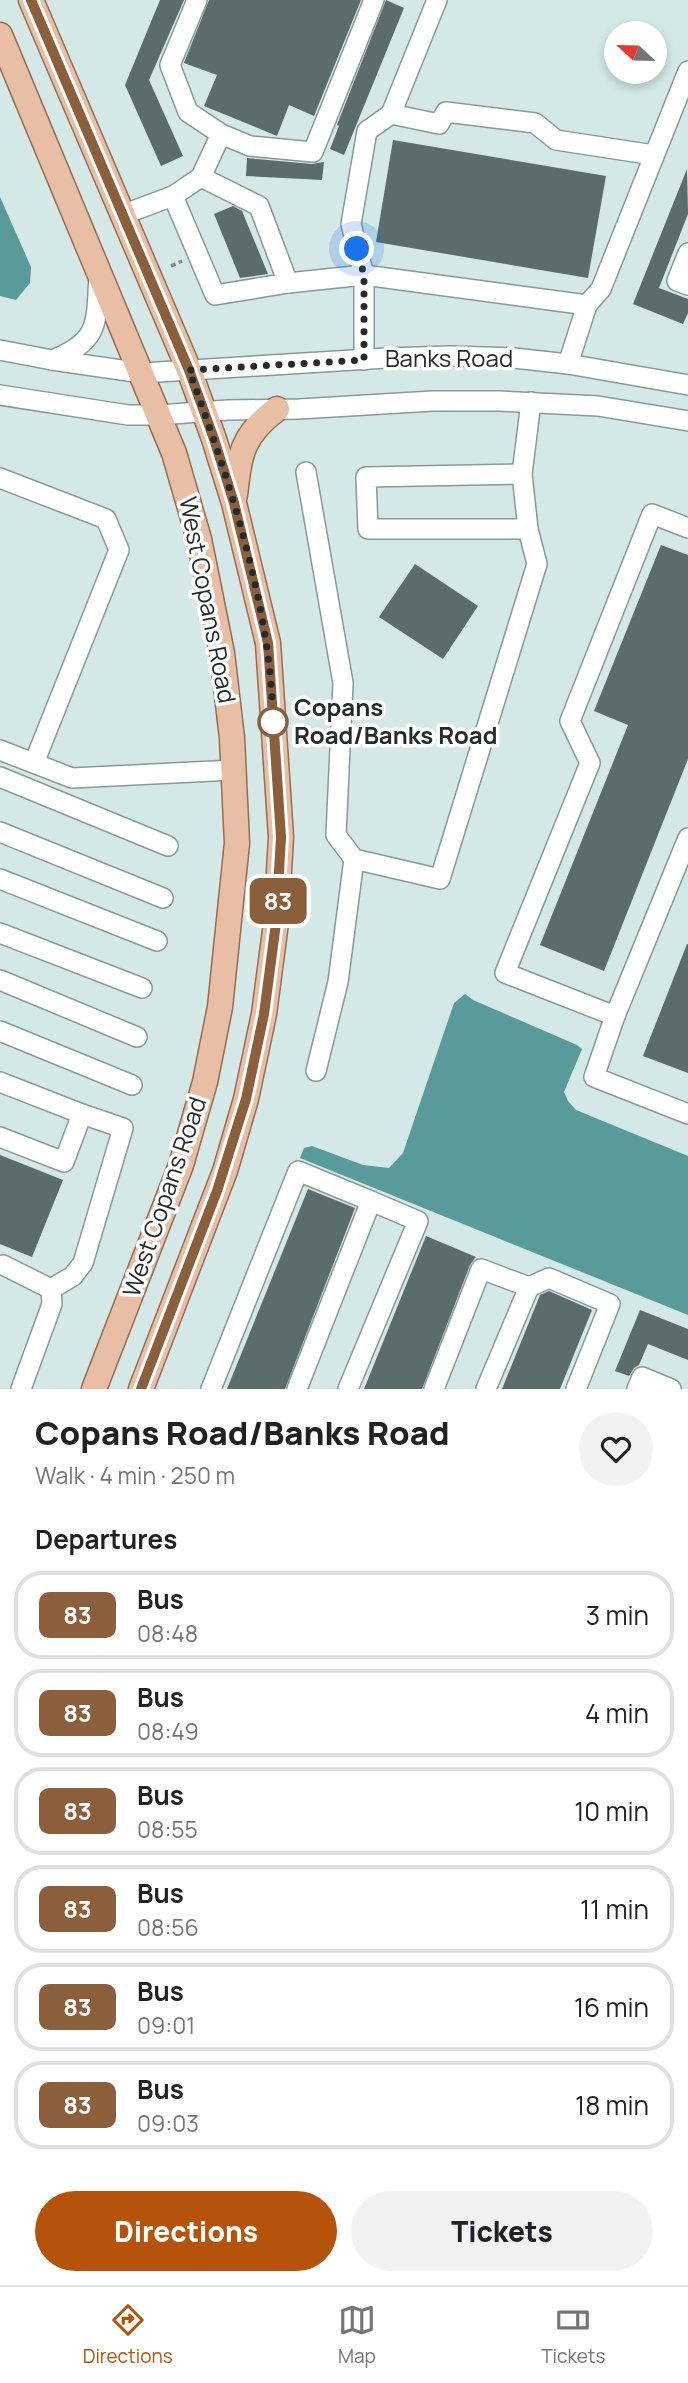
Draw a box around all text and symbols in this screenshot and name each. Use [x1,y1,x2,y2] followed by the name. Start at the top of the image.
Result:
[604,21,667,84] north arrow
[604,21,667,84] map controls
[339,231,374,266] your location
[385,341,513,374] street label: Banks Road
[172,494,245,706] street label: West Copans Road
[294,690,497,751] place label: Copans Road/Banks Road
[258,707,288,737] marker: Copans Road/Banks Road
[246,878,310,924] line badge: 83
[264,884,292,917] text: 83
[114,1092,213,1301] street label: West Copans Road
[35,1410,450,1455] text: Copans Road/Banks Road
[579,1412,653,1486] button: heart
[35,1459,235,1491] text: Walk · 4 min · 250 m
[35,1521,177,1557] text: Departures
[137,1581,184,1617] text: Bus
[586,1597,649,1633] text: 3 min
[63,1598,92,1631] text: 83
[137,1617,198,1649] text: 08:48
[137,1679,184,1715] text: Bus
[585,1695,649,1731] text: 4 min
[63,1696,92,1729] text: 83
[137,1715,199,1747] text: 08:49
[137,1777,184,1813] text: Bus
[574,1793,649,1829] text: 10 min
[63,1794,92,1827] text: 83
[137,1813,198,1845] text: 08:55
[137,1875,184,1911] text: Bus
[580,1891,649,1927] text: 11 min
[63,1892,92,1925] text: 83
[137,1911,199,1943] text: 08:56
[137,1973,184,2009] text: Bus
[574,1989,649,2025] text: 16 min
[63,1990,92,2023] text: 83
[137,2009,195,2041] text: 09:01
[137,2071,184,2107] text: Bus
[575,2087,649,2123] text: 18 min
[63,2088,92,2121] text: 83
[137,2107,199,2139] text: 09:03
[35,2191,337,2271] button: Directions
[351,2191,653,2271] button: Tickets
[83,2301,173,2369] tab: Directions
[338,2301,376,2369] tab: Map
[541,2301,605,2369] tab: Tickets

